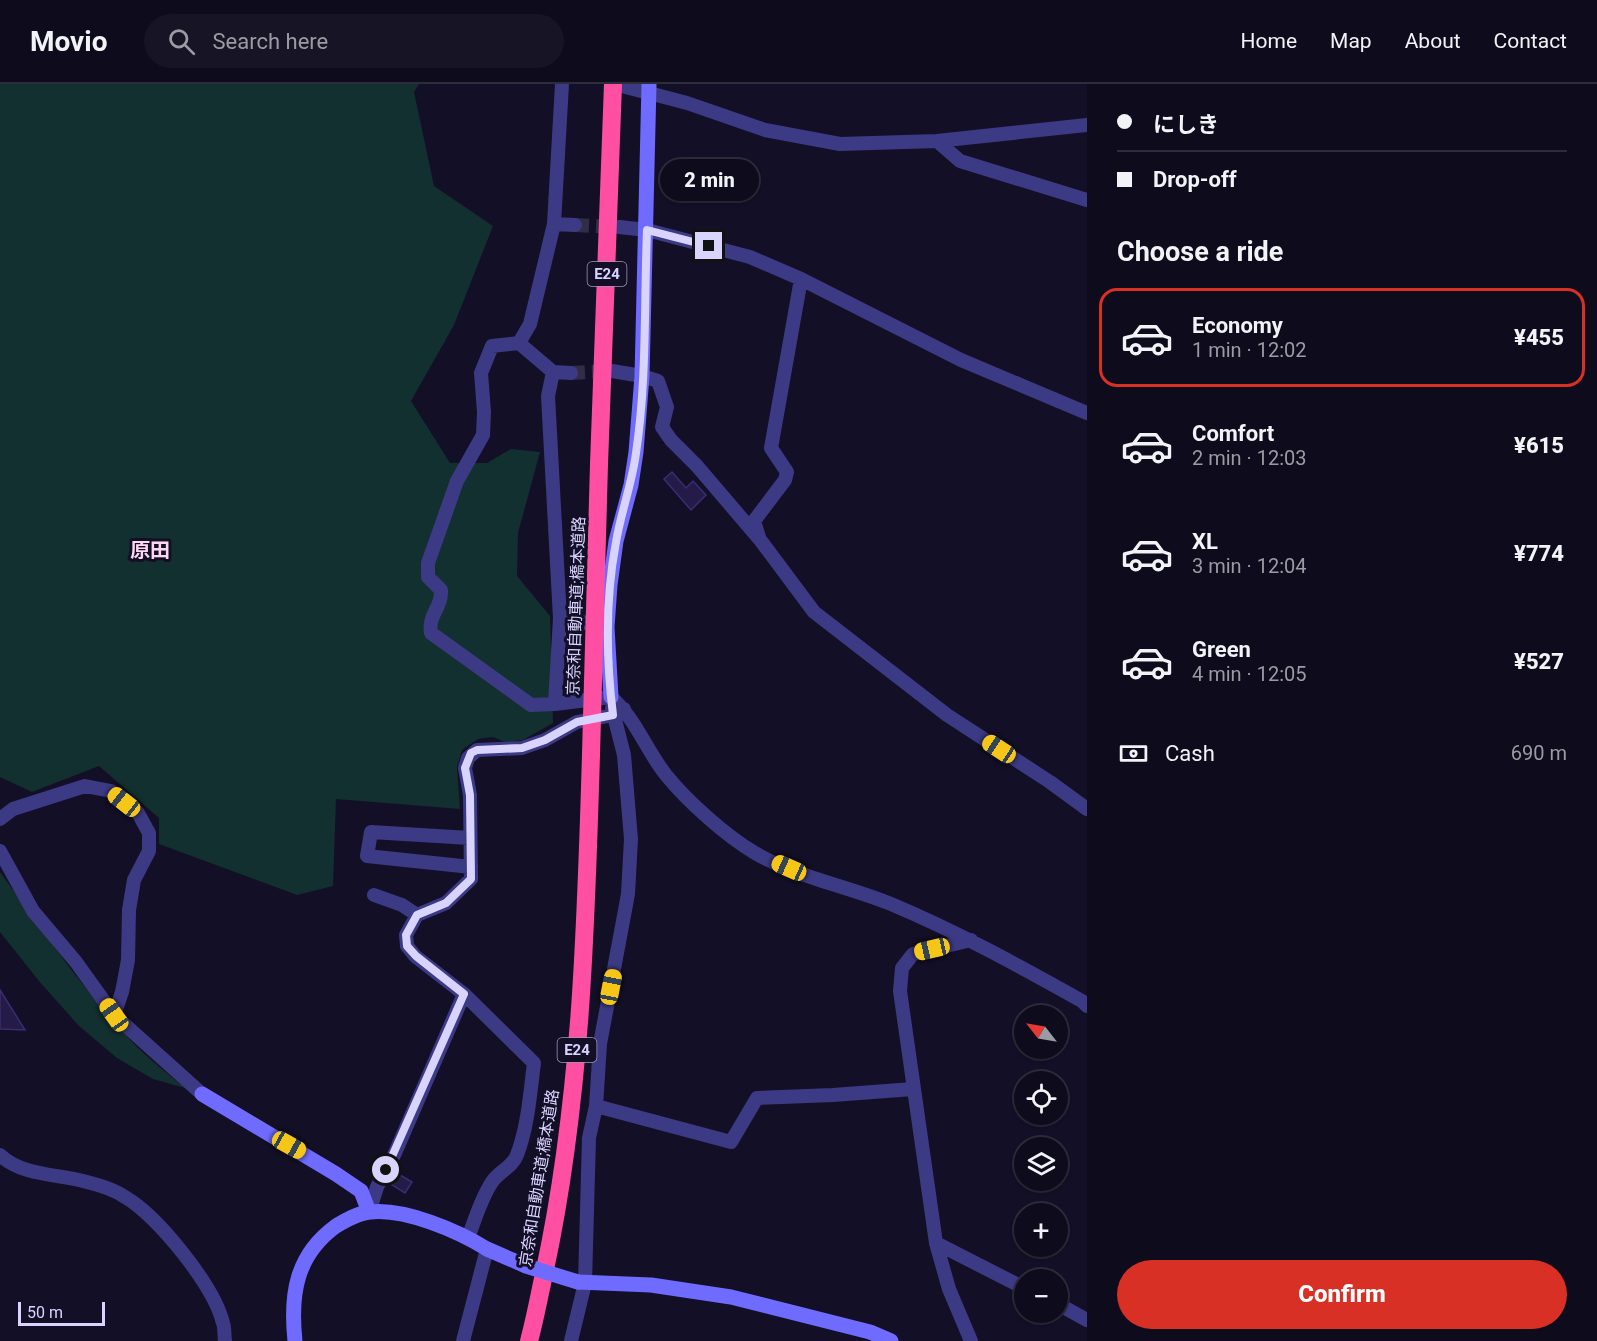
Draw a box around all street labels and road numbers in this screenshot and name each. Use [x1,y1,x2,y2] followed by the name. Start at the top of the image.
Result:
[588,262,626,286] road number: E24
[563,516,589,696] street label: 京奈和自動車道;橋本道路
[558,1038,596,1062] road number: E24
[516,1088,562,1268] street label: 京奈和自動車道;橋本道路

